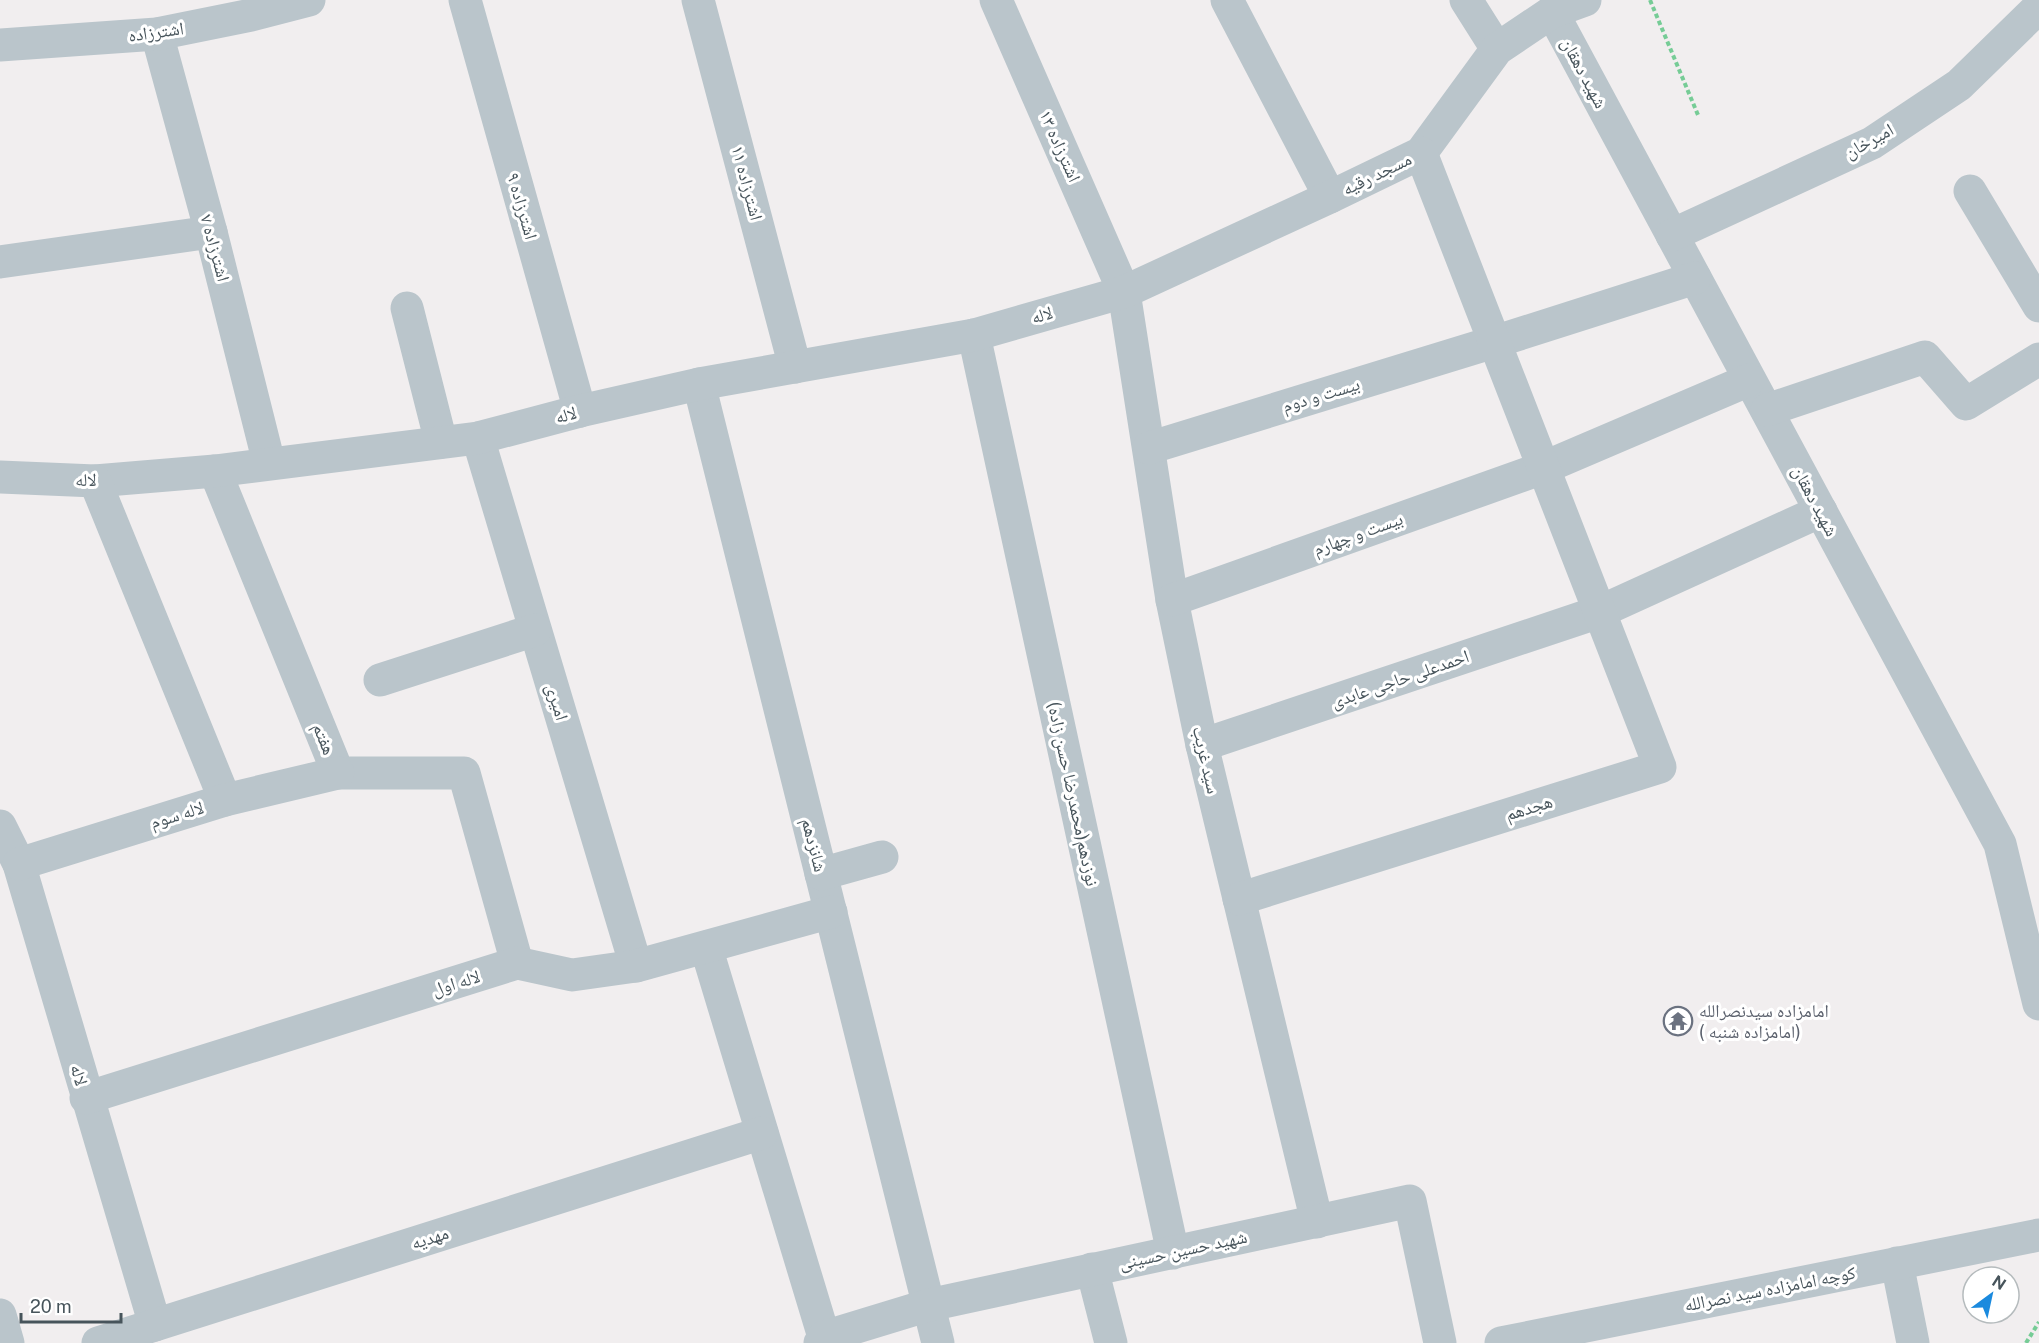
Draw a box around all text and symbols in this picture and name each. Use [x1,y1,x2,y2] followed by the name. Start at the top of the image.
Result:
[127,17,185,46] street label: اشترزاده
[1556,34,1612,112] street label: شهید دهقان
[1035,107,1086,185] street label: اشترزاده ۱۳
[1841,119,1897,163] street label: امیرخان
[727,143,768,223] street label: اشترزاده ۱۱
[1339,148,1415,200] street label: مسجد رقیه
[503,170,542,242] street label: اشترزاده ۹
[196,212,234,284] street label: اشترزاده ۷
[1029,301,1055,328] street label: لاله
[1280,373,1363,418] street label: بیست و دوم
[553,402,579,427] street label: لاله
[1787,462,1843,540] street label: شهید دهقان
[75,469,97,490] street label: لاله
[1310,508,1406,561] street label: بیست و چهارم
[1328,645,1472,713] street label: احمدعلی حاجی عابدی
[541,681,573,723] street label: امیری
[1042,700,1103,888] street label: نوزدهم(محمدرضا حسن زاده)
[307,720,340,758] street label: هفتم
[1188,724,1224,796] street label: سید غریب
[1503,790,1556,827] street label: هجدهم
[148,796,207,834] street label: لاله سوم
[796,816,831,874] street label: شانزدهم
[429,965,483,1001] street label: لاله اول
[1699,1000,1829,1043] place label: امامزاده سیدنصرالله ( امامزاده شنبه)
[1662,1005,1694,1037] temple icon: امامزاده سیدنصرالله ( امامزاده شنبه)
[66,1062,93,1088] street label: لاله
[409,1222,451,1254] street label: مهدیه
[1117,1226,1249,1274] street label: شهید حسین حسینی
[1683,1262,1858,1316] street label: کوچه امامزاده سید نصرالله
[1961,1265,2021,1325] north arrow
[1988,1271,2009,1294] text: N
[21,1286,122,1324] scale bar
[30,1296,72,1317] text: 20 m

